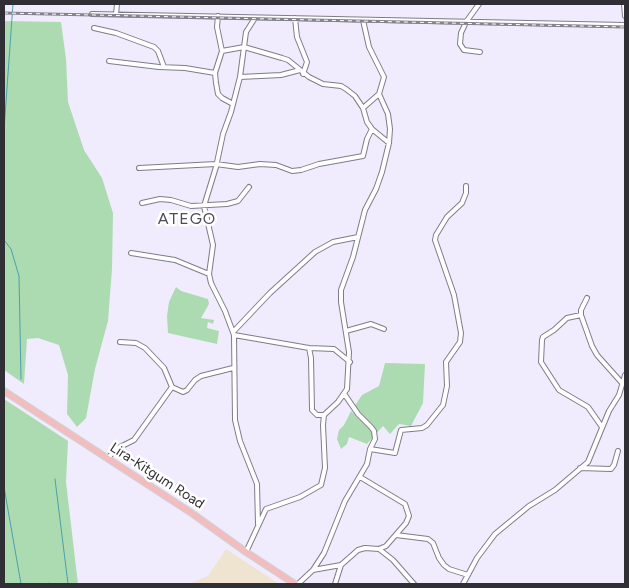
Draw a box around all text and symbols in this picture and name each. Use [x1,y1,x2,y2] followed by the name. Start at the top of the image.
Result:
[157,209,217,229] district label: ATEGO
[107,439,207,513] street label: Lira-Kitgum Road

